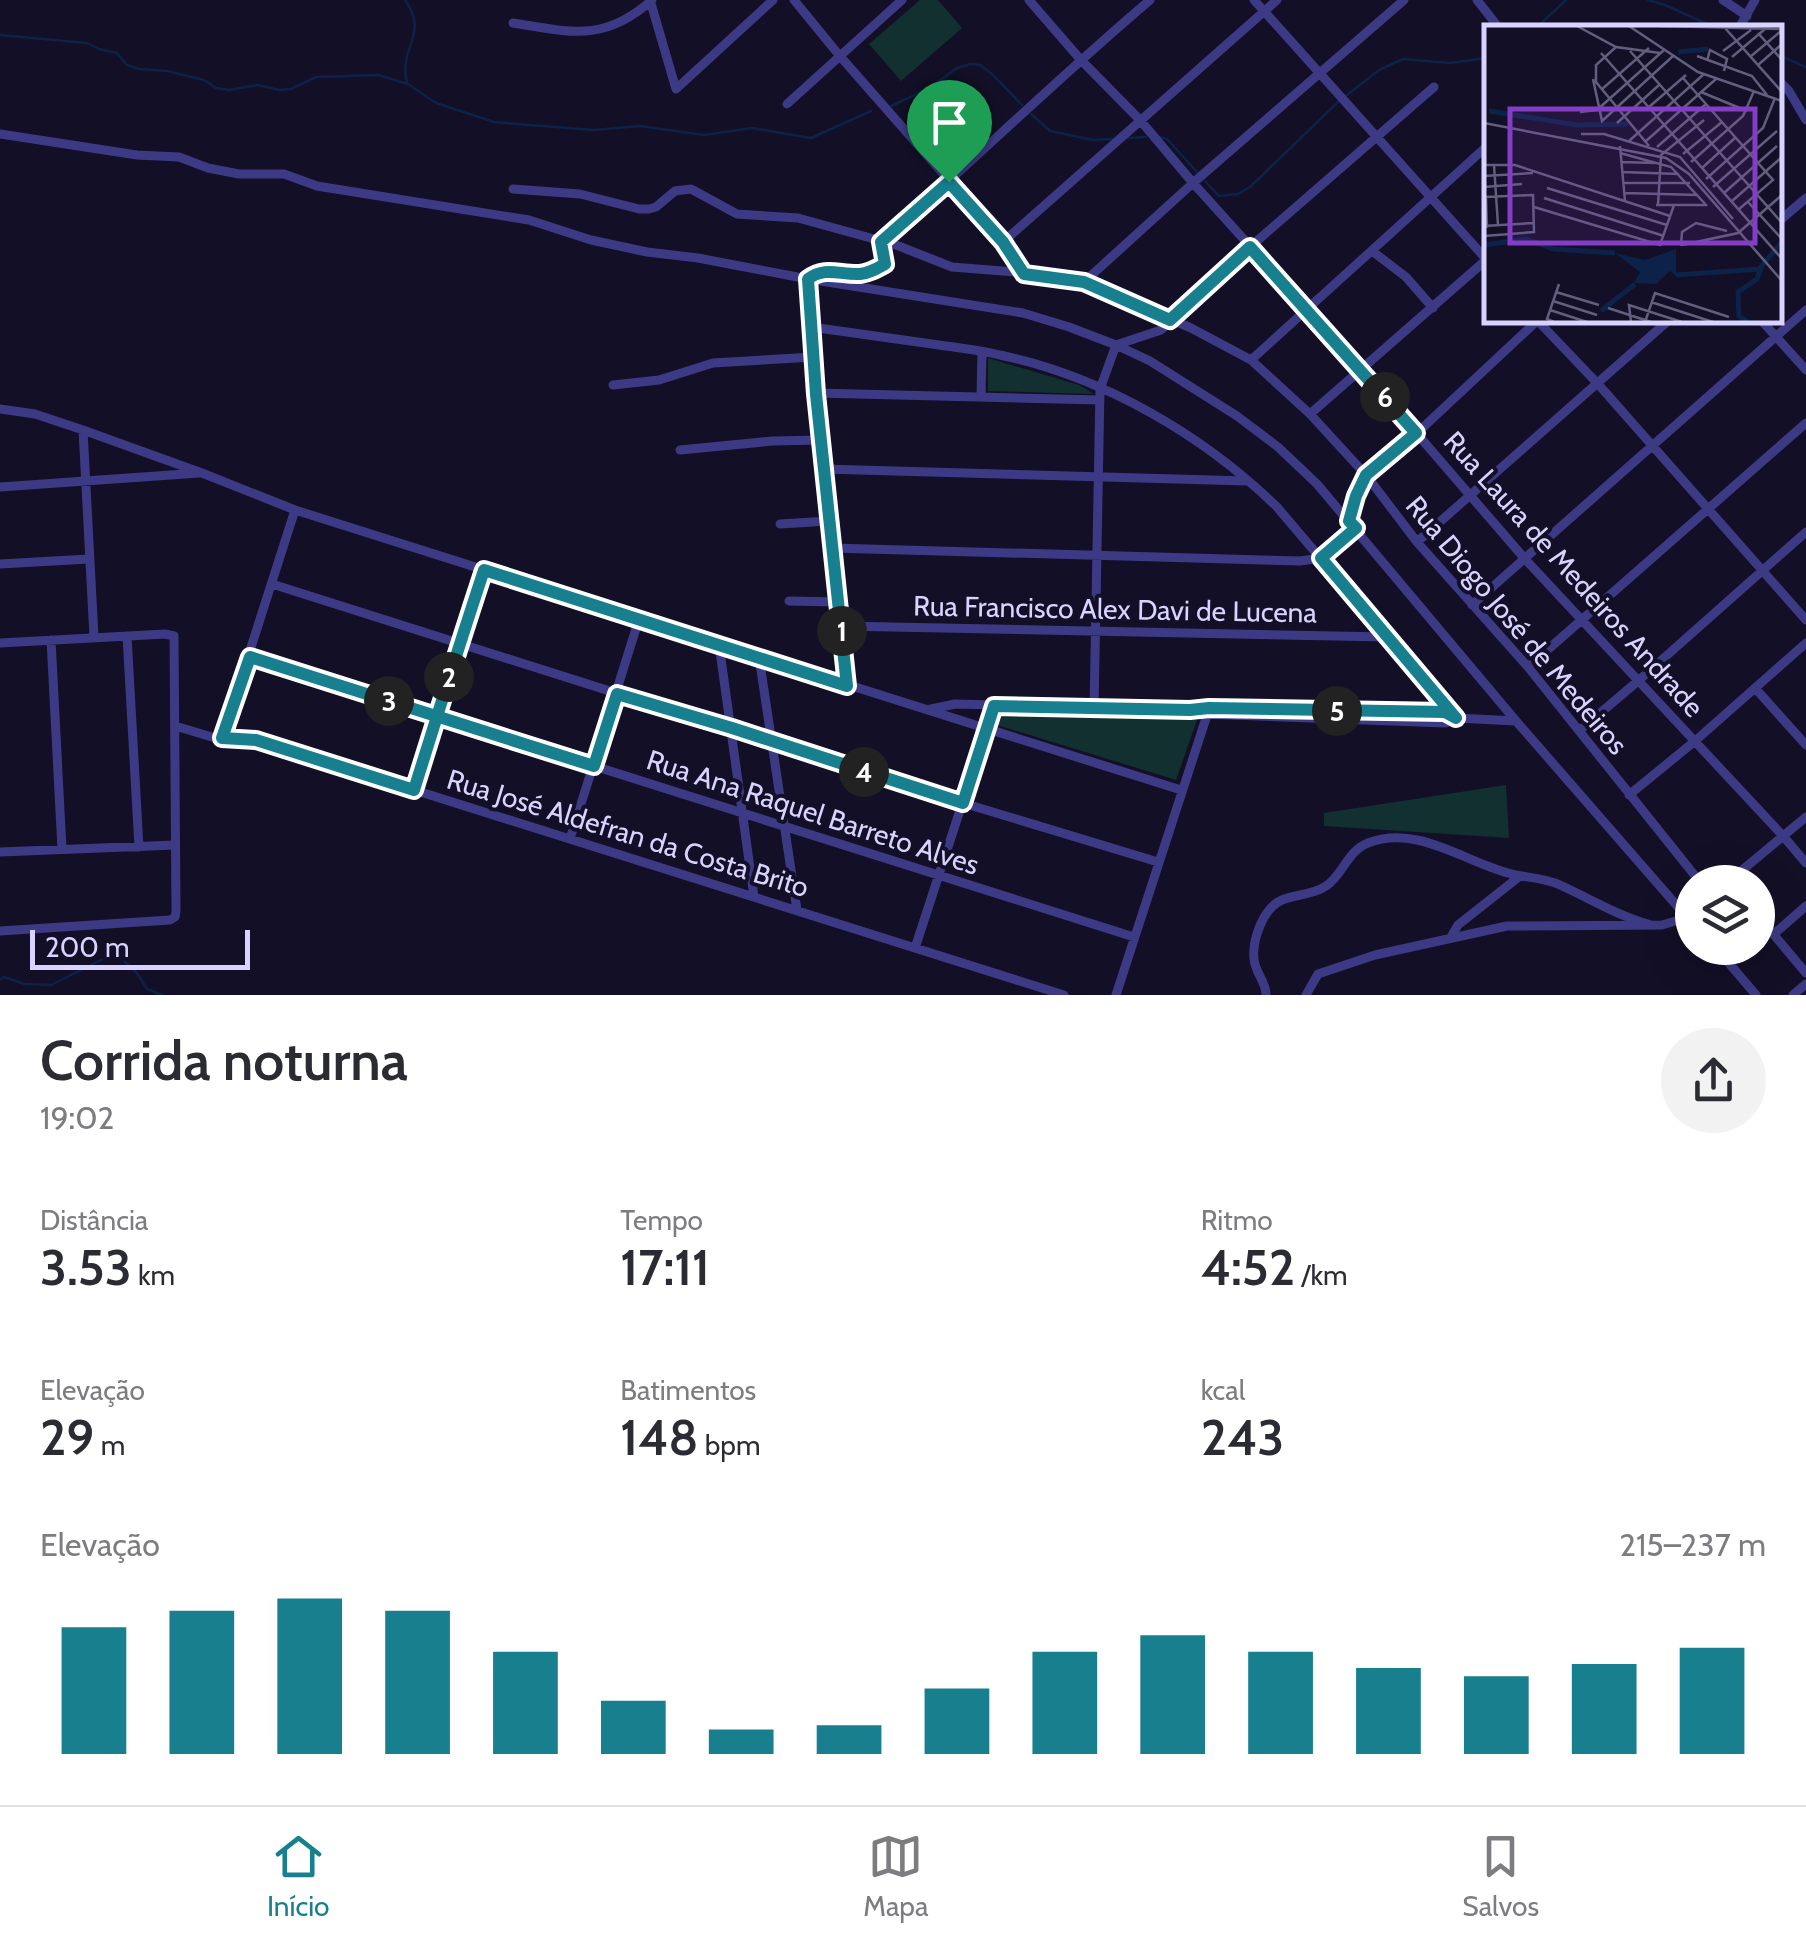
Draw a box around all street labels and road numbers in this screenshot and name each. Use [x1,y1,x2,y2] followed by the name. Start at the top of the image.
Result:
[1437,424,1711,724] street label: Rua Laura de Medeiros Andrade
[1399,489,1635,761] street label: Rua Diogo José de Medeiros
[913,588,1318,630] street label: Rua Francisco Alex Davi de Lucena
[643,742,983,882] street label: Rua Ana Raquel Barreto Alves
[443,762,813,904] street label: Rua José Aldefran da Costa Brito

